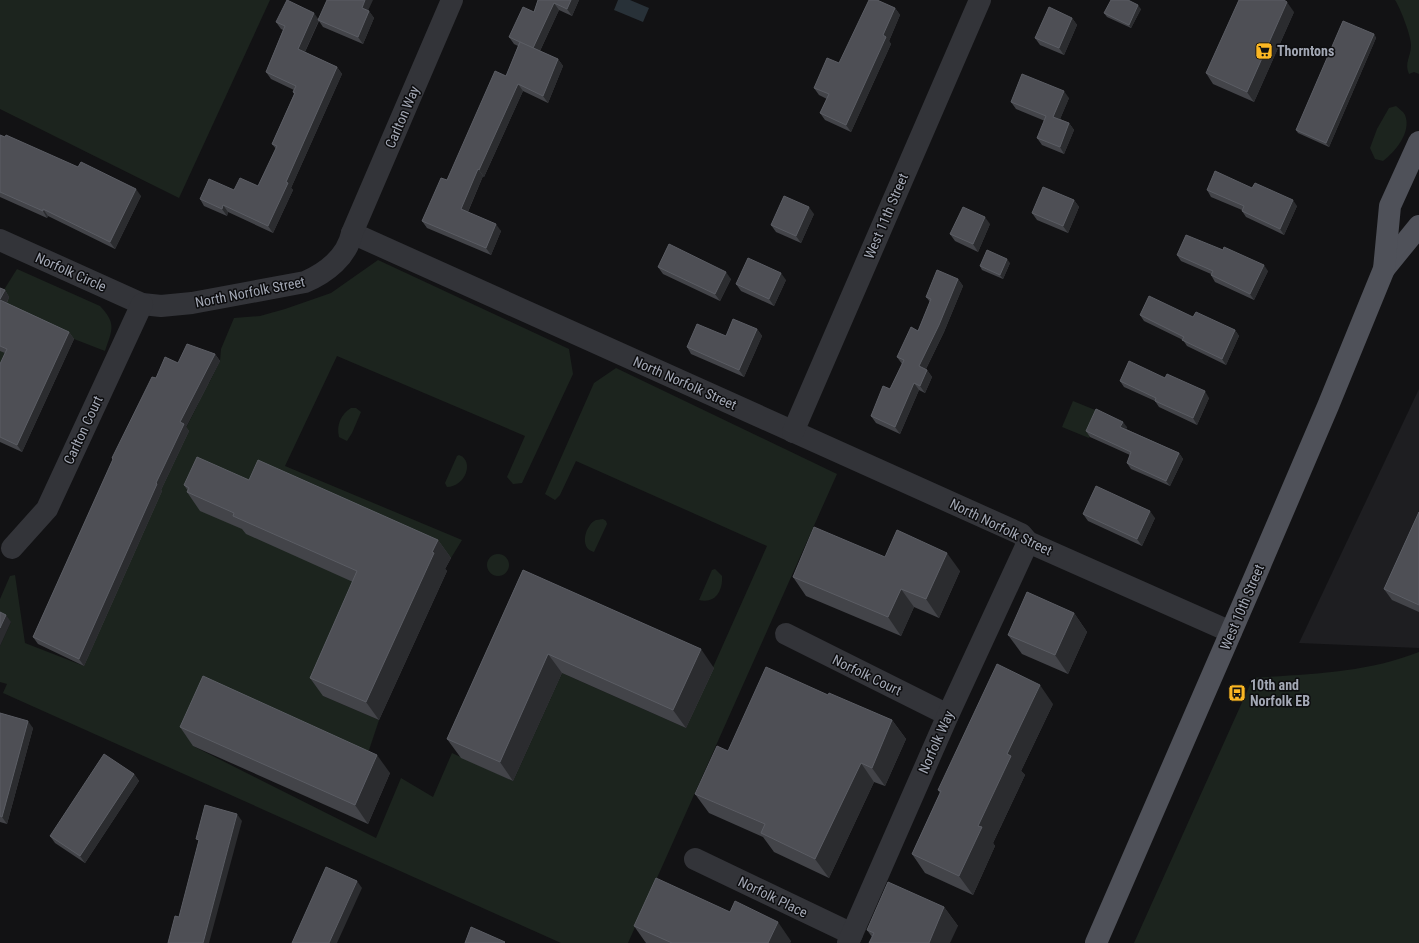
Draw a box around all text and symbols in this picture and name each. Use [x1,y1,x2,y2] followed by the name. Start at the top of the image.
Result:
[1254,41,1274,61] supermarket icon: Thorntons
[1277,43,1334,59] place label: Thorntons
[382,83,422,151] street label: Carlton Way
[861,171,911,261] street label: West 11th Street
[33,249,109,295] street label: Norfolk Circle
[194,274,306,310] street label: North Norfolk Street
[631,353,739,413] street label: North Norfolk Street
[60,393,106,467] street label: Carlton Court
[947,495,1055,559] street label: North Norfolk Street
[1217,562,1267,652] street label: West 10th Street
[830,651,904,699] street label: Norfolk Court
[1250,677,1310,709] place label: 10th and Norfolk EB
[1227,683,1247,703] bus stop icon: 10th and Norfolk EB
[915,708,957,776] street label: Norfolk Way
[736,873,811,921] street label: Norfolk Place

